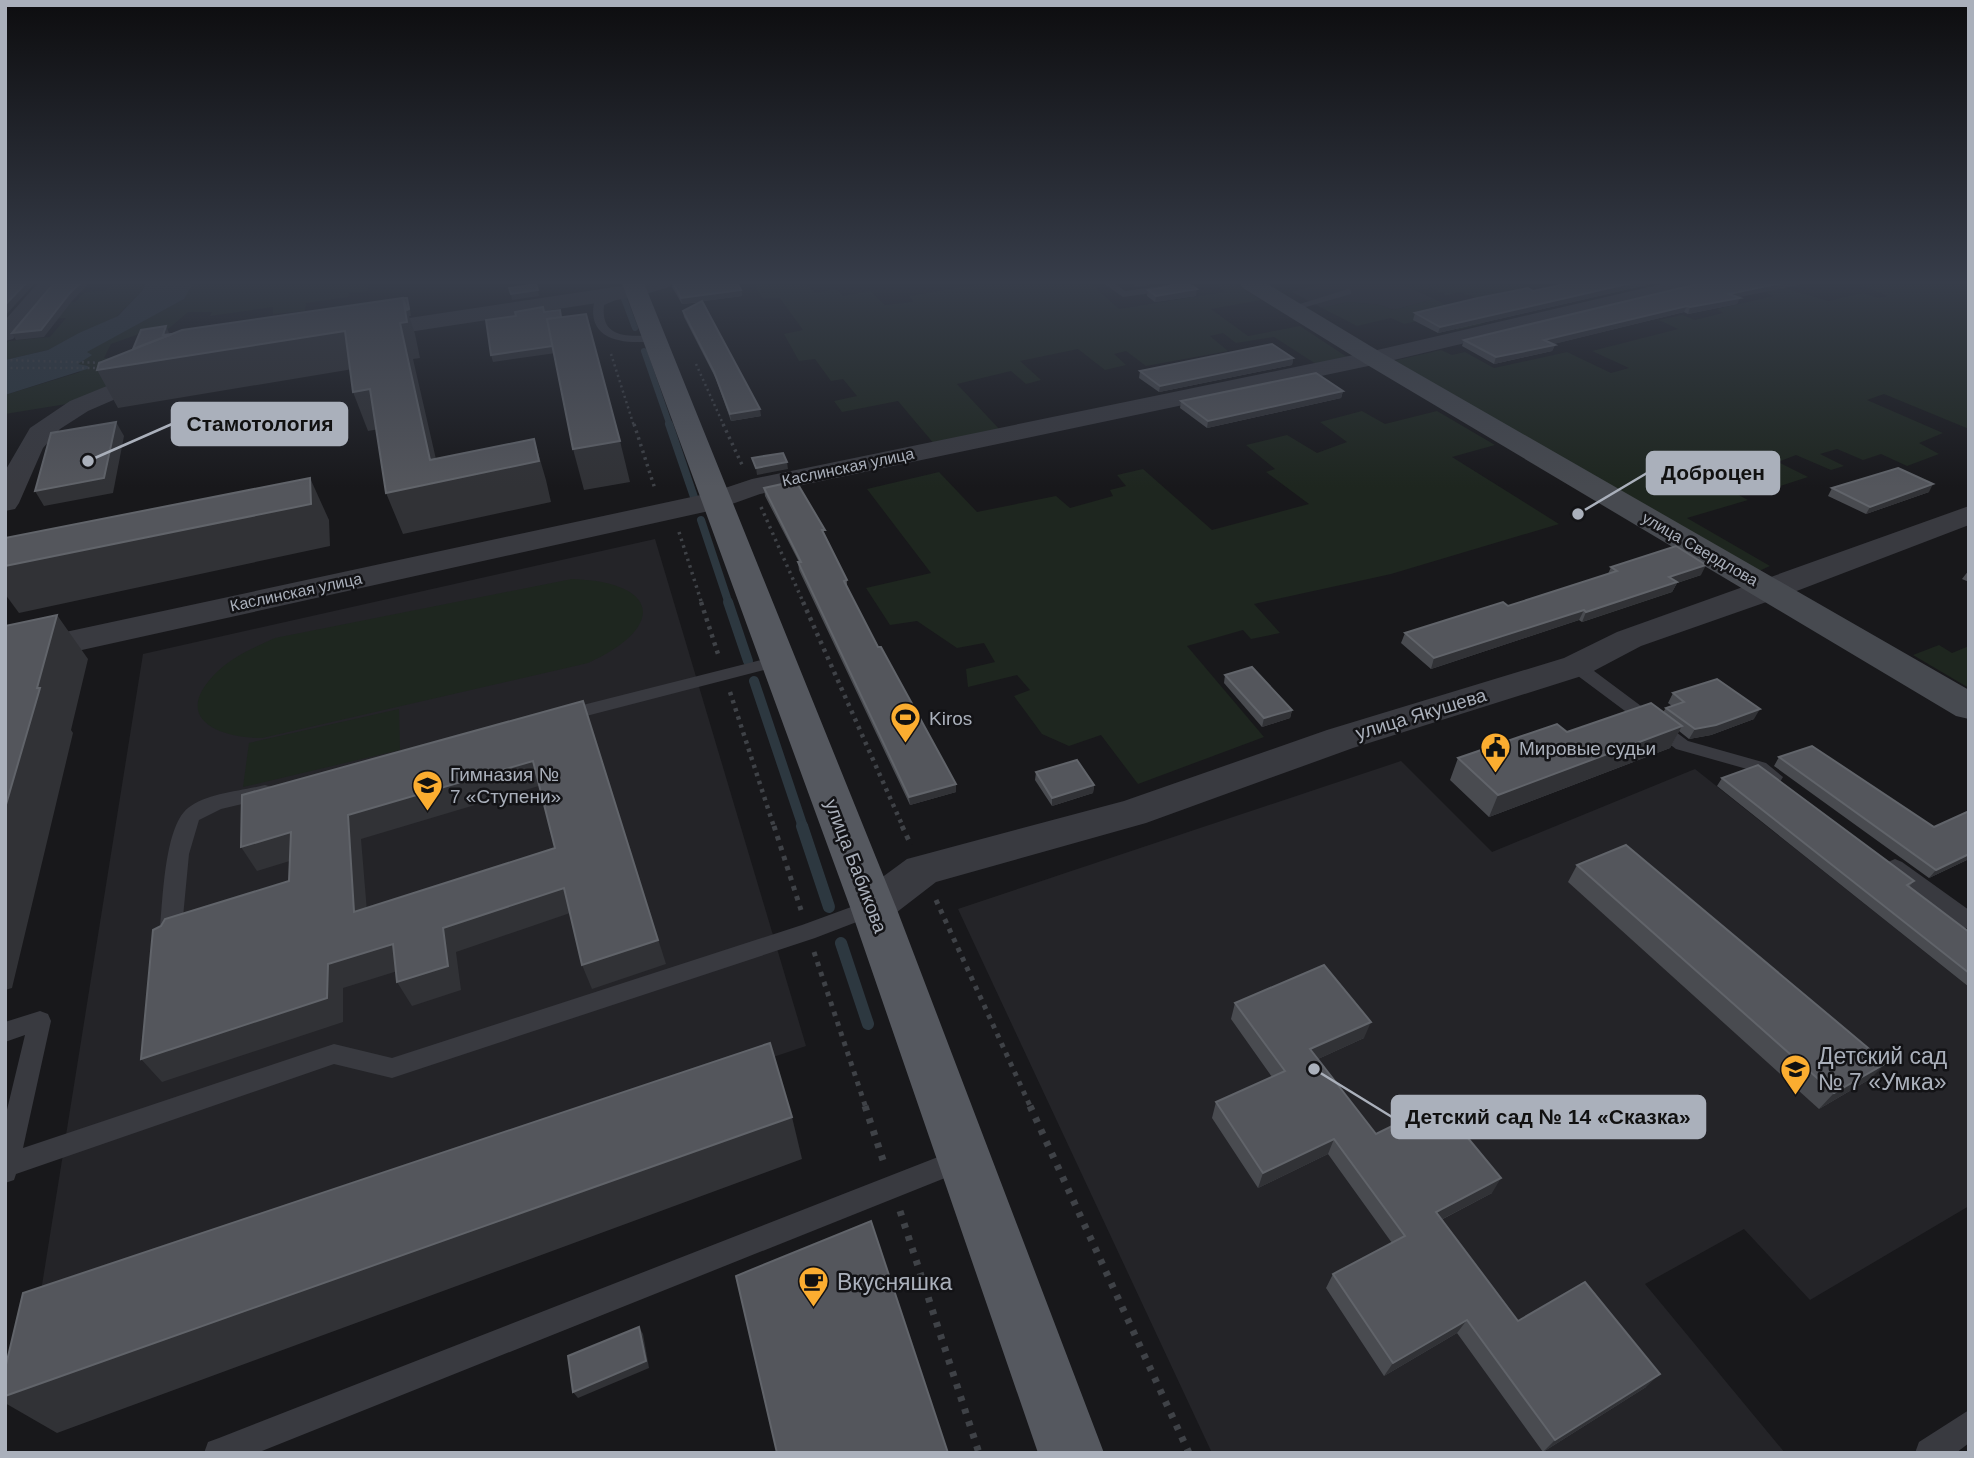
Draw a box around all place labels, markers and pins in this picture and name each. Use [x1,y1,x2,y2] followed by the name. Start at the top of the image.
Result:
[172,403,347,445] callout: Стамотология
[1647,452,1779,494] callout: Доброцен
[889,701,923,745] sports icon: Kiros
[929,708,972,729] place label: Kiros
[1479,731,1513,775] public building icon: Мировые судьи
[1519,738,1656,759] place label: Мировые судьи
[450,764,561,807] place label: Гимназия № 7 «Ступени»
[410,768,444,812] school or university icon: Гимназия № 7 «Ступени»
[1818,1043,1948,1095] place label: Детский сад № 7 «Умка»
[1778,1052,1812,1096] school or university icon: Детский сад № 7 «Умка»
[1392,1096,1705,1138] callout: Детский сад № 14 «Сказка»
[797,1265,831,1309] cafe icon: Вкусняшка
[837,1269,953,1295] place label: Вкусняшка

